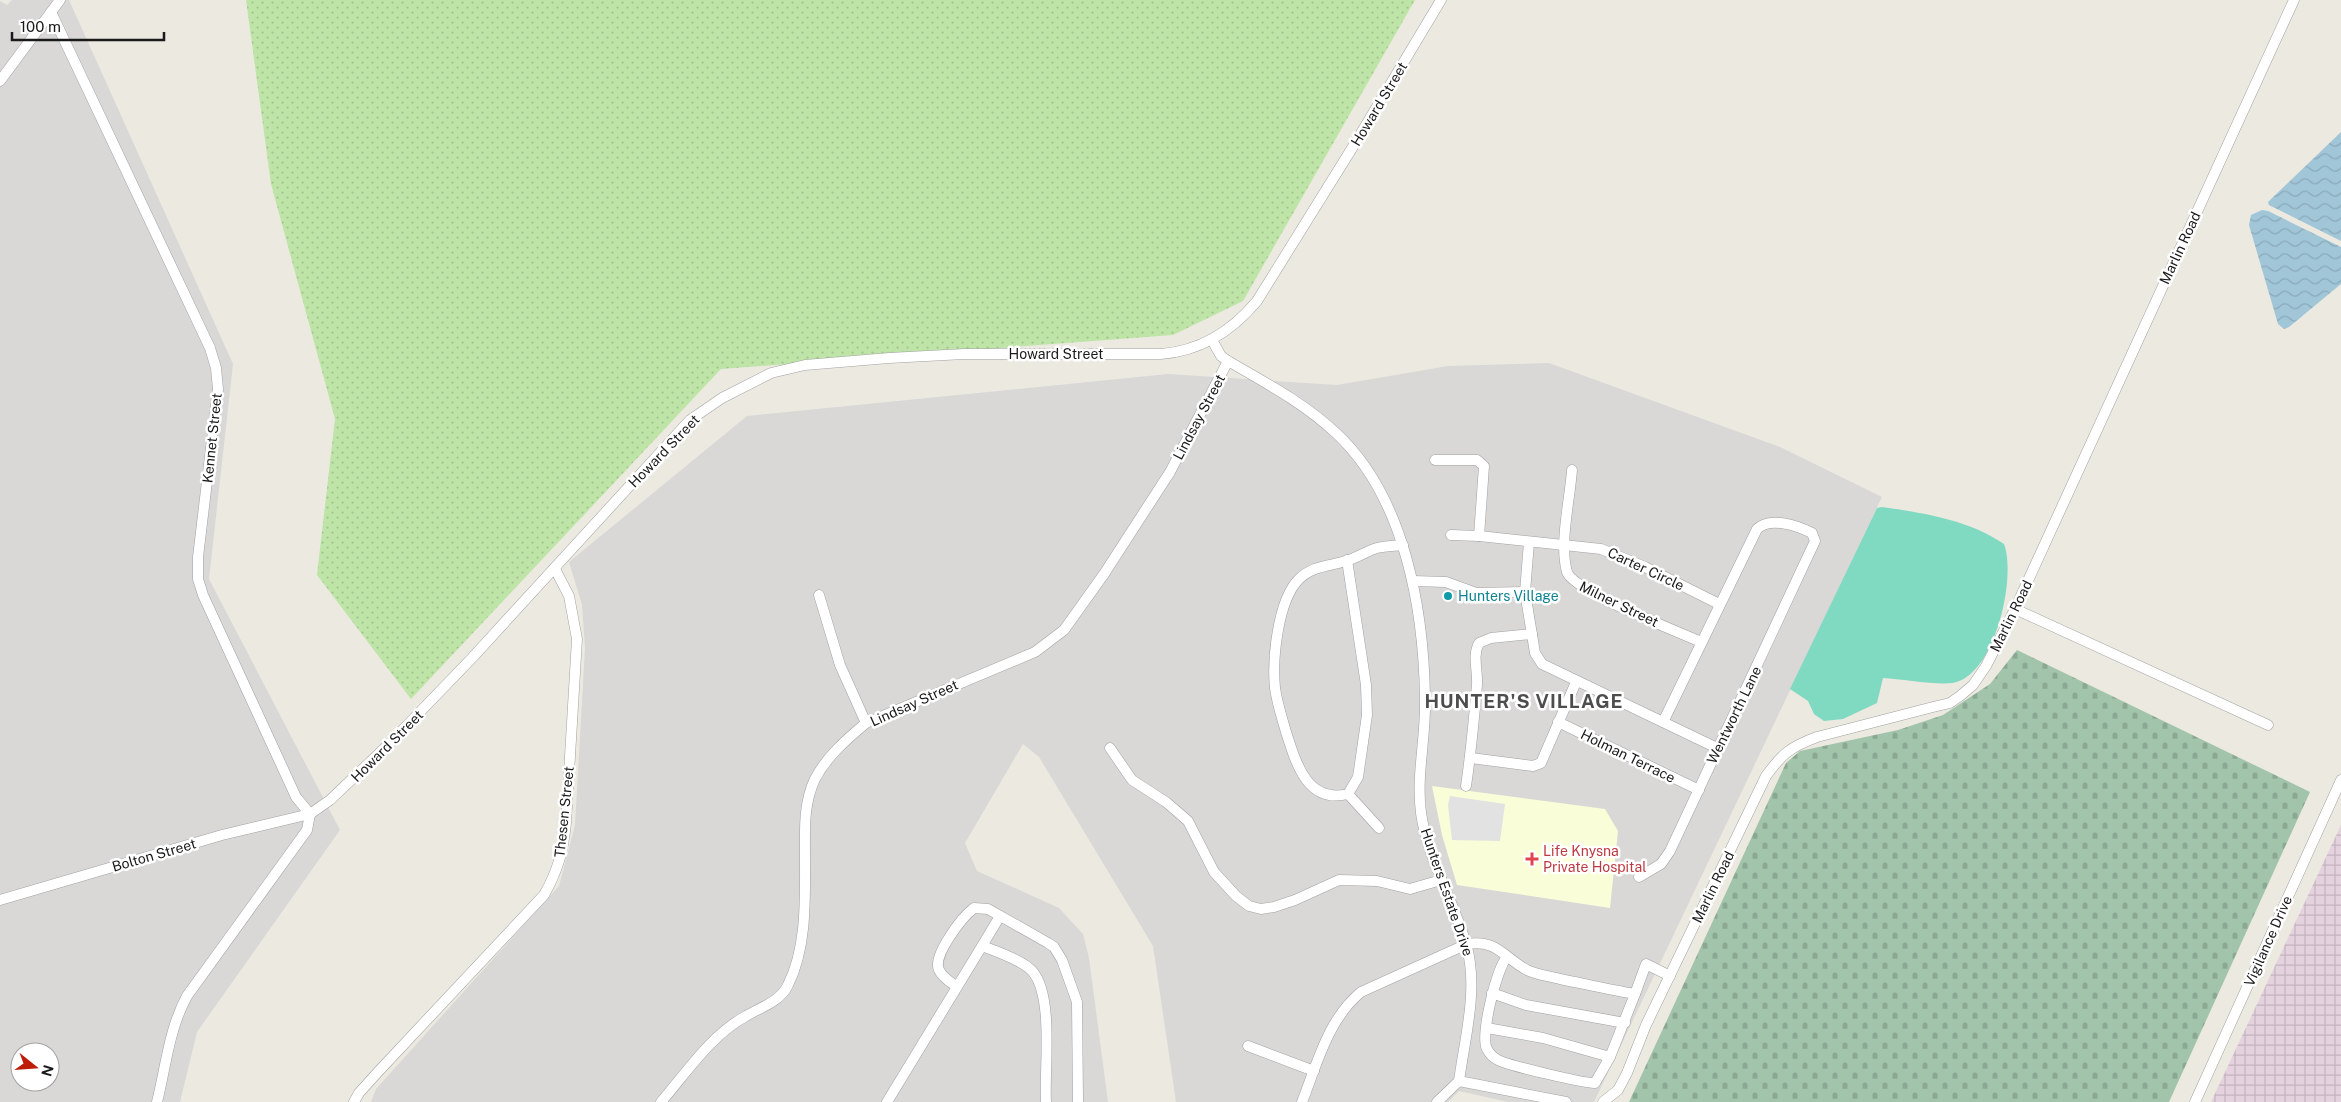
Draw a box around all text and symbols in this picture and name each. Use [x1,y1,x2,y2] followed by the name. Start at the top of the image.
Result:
[12,10,165,42] scale bar
[20,18,61,35] text: 100 m
[1348,59,1410,149] street label: Howard Street
[2156,209,2204,287] street label: Marlin Road
[1009,346,1103,362] street label: Howard Street
[1170,372,1228,462] street label: Lindsay Street
[199,392,225,484] street label: Kennet Street
[625,411,703,491] street label: Howard Street
[1605,544,1687,594] street label: Carter Circle
[1987,577,2035,655] street label: Marlin Road
[1577,578,1661,630] street label: Milner Street
[1458,588,1559,604] place label: Hunters Village
[1442,590,1454,602] marker: Hunters Village
[1703,664,1765,766] street label: Wentworth Lane
[868,676,960,730] street label: Lindsay Street
[1424,690,1624,712] district label: HUNTER'S VILLAGE
[348,707,426,785] street label: Howard Street
[1578,726,1678,786] street label: Holman Terrace
[551,766,577,858] street label: Thesen Street
[1418,826,1476,958] street label: Hunters Estate Drive
[110,835,198,875] street label: Bolton Street
[1543,843,1646,875] place label: Life Knysna Private Hospital
[1689,848,1737,926] street label: Marlin Road
[1525,852,1539,866] marker: Life Knysna Private Hospital
[2241,893,2295,989] street label: Vigilance Drive
[10,1042,60,1092] north arrow
[38,1063,57,1078] text: N

